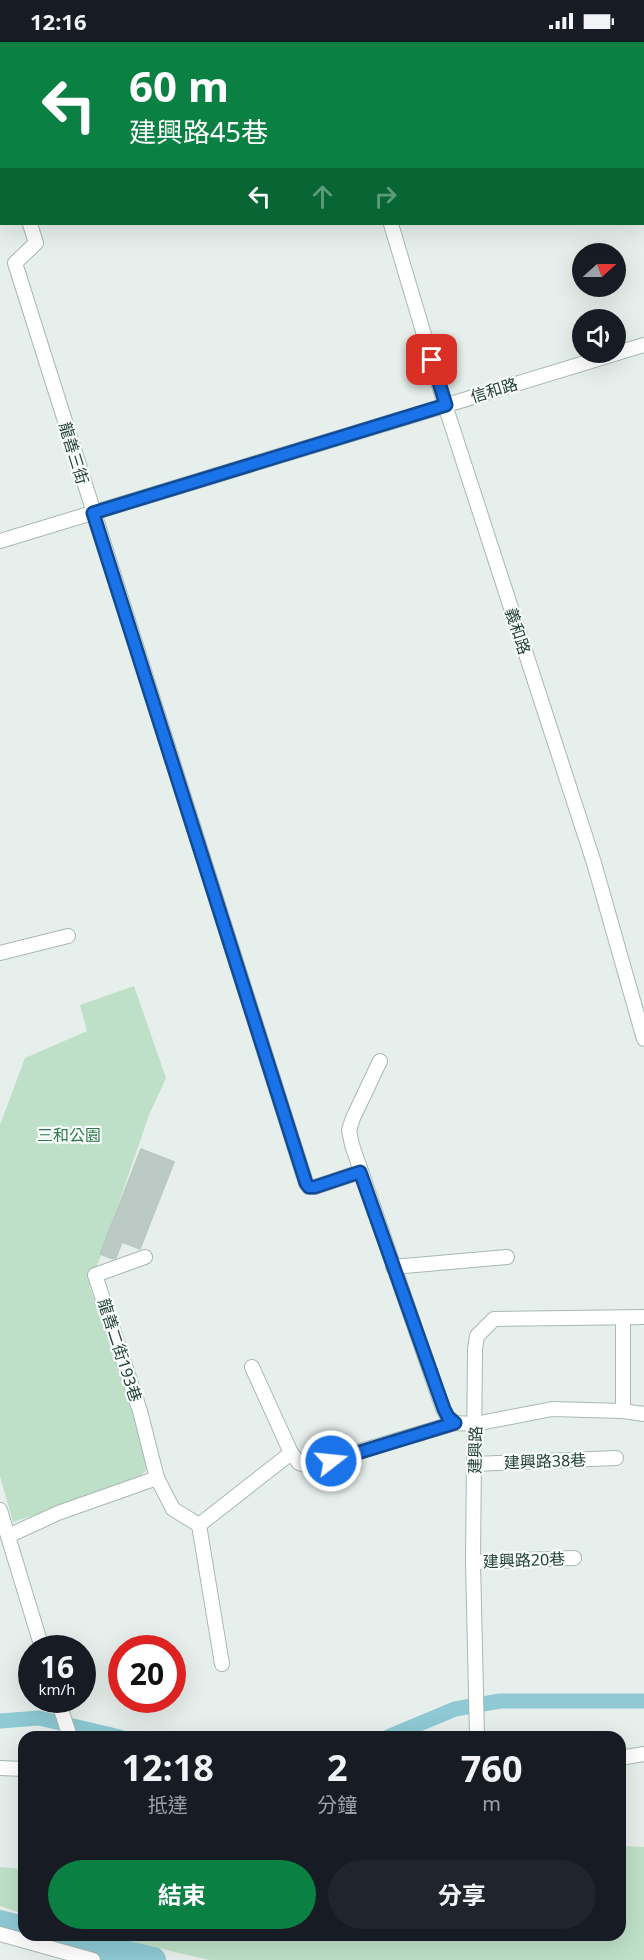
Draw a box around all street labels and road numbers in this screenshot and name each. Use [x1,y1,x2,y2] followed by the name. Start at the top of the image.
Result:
[468,372,520,408] street label: 信和路
[54,419,94,487] street label: 龍善三街
[500,605,536,657] street label: 義和路
[93,1295,147,1405] street label: 龍善二街193巷
[464,1426,486,1474] street label: 建興路
[503,1449,587,1473] street label: 建興路38巷
[482,1548,566,1572] street label: 建興路20巷

